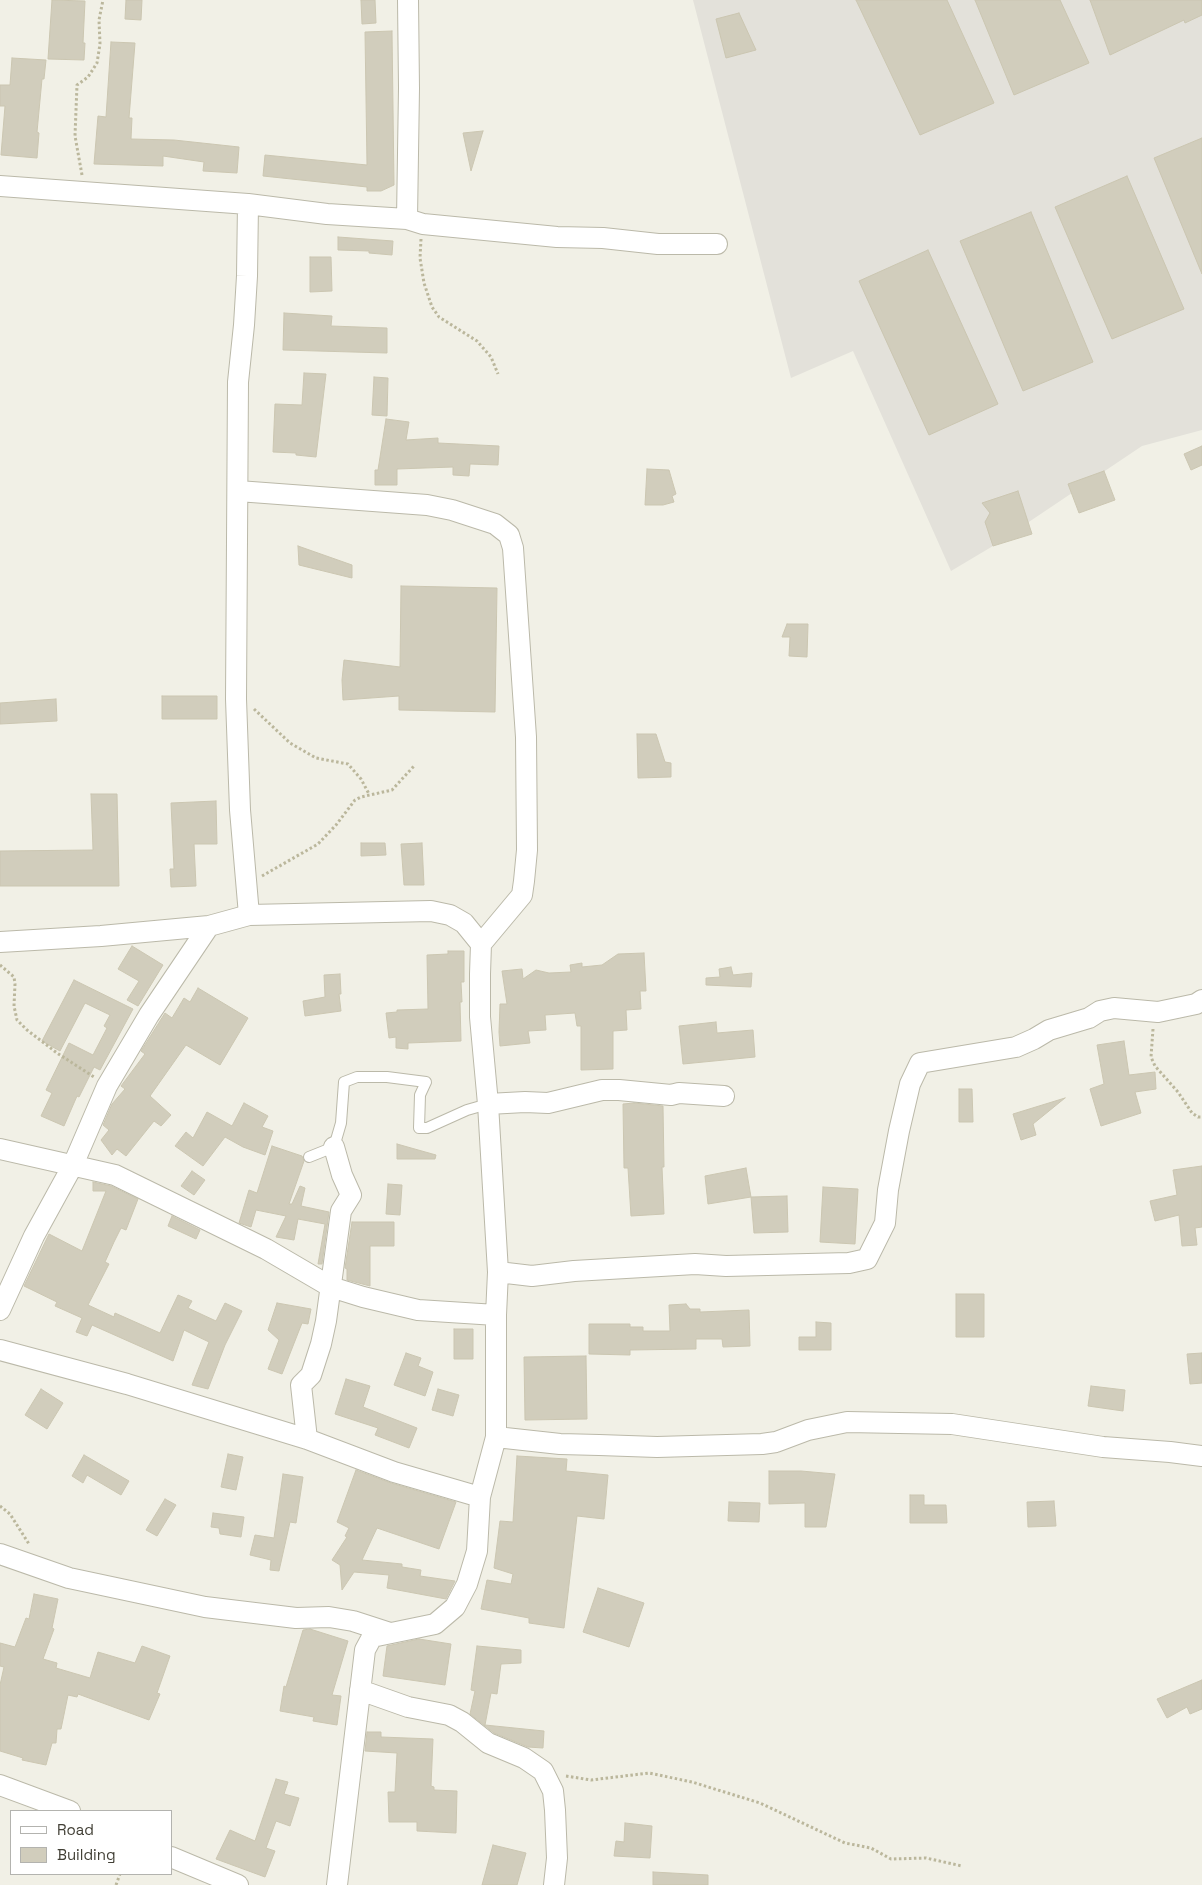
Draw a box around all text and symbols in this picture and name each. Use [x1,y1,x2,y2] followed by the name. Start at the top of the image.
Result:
[10,1810,172,1875] legend
[57,1820,94,1839] text: Road
[57,1845,116,1864] text: Building

